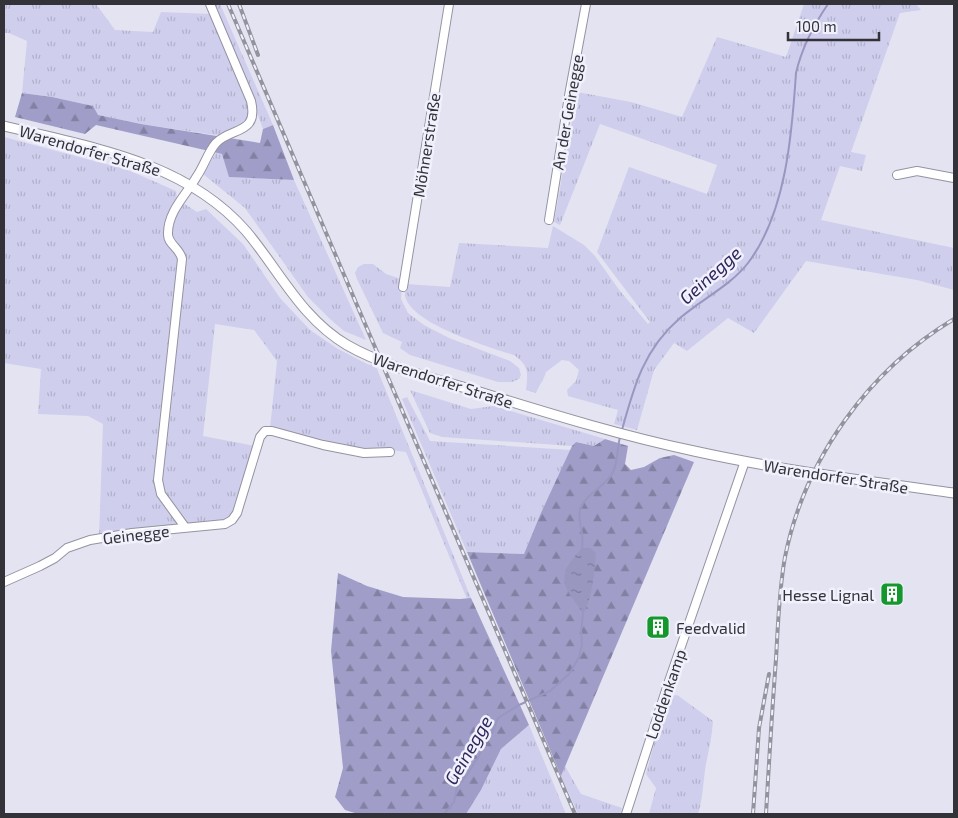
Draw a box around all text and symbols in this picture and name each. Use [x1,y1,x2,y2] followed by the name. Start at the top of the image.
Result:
[788,10,879,42] scale bar
[796,17,837,35] text: 100 m
[547,53,587,171] street label: An der Geinegge
[408,91,444,199] street label: Möhnerstraße
[17,121,163,179] street label: Warendorfer Straße
[674,241,746,309] water label: Geinegge
[370,348,516,412] street label: Warendorfer Straße
[762,455,910,497] street label: Warendorfer Straße
[102,520,170,548] street label: Geinegge
[879,581,905,607] building icon: Hesse Lignal
[782,585,874,604] place label: Hesse Lignal
[645,614,671,640] building icon: Feedvalid
[676,618,746,637] place label: Feedvalid
[641,647,689,741] street label: Loddenkamp
[440,711,497,788] water label: Geinegge

